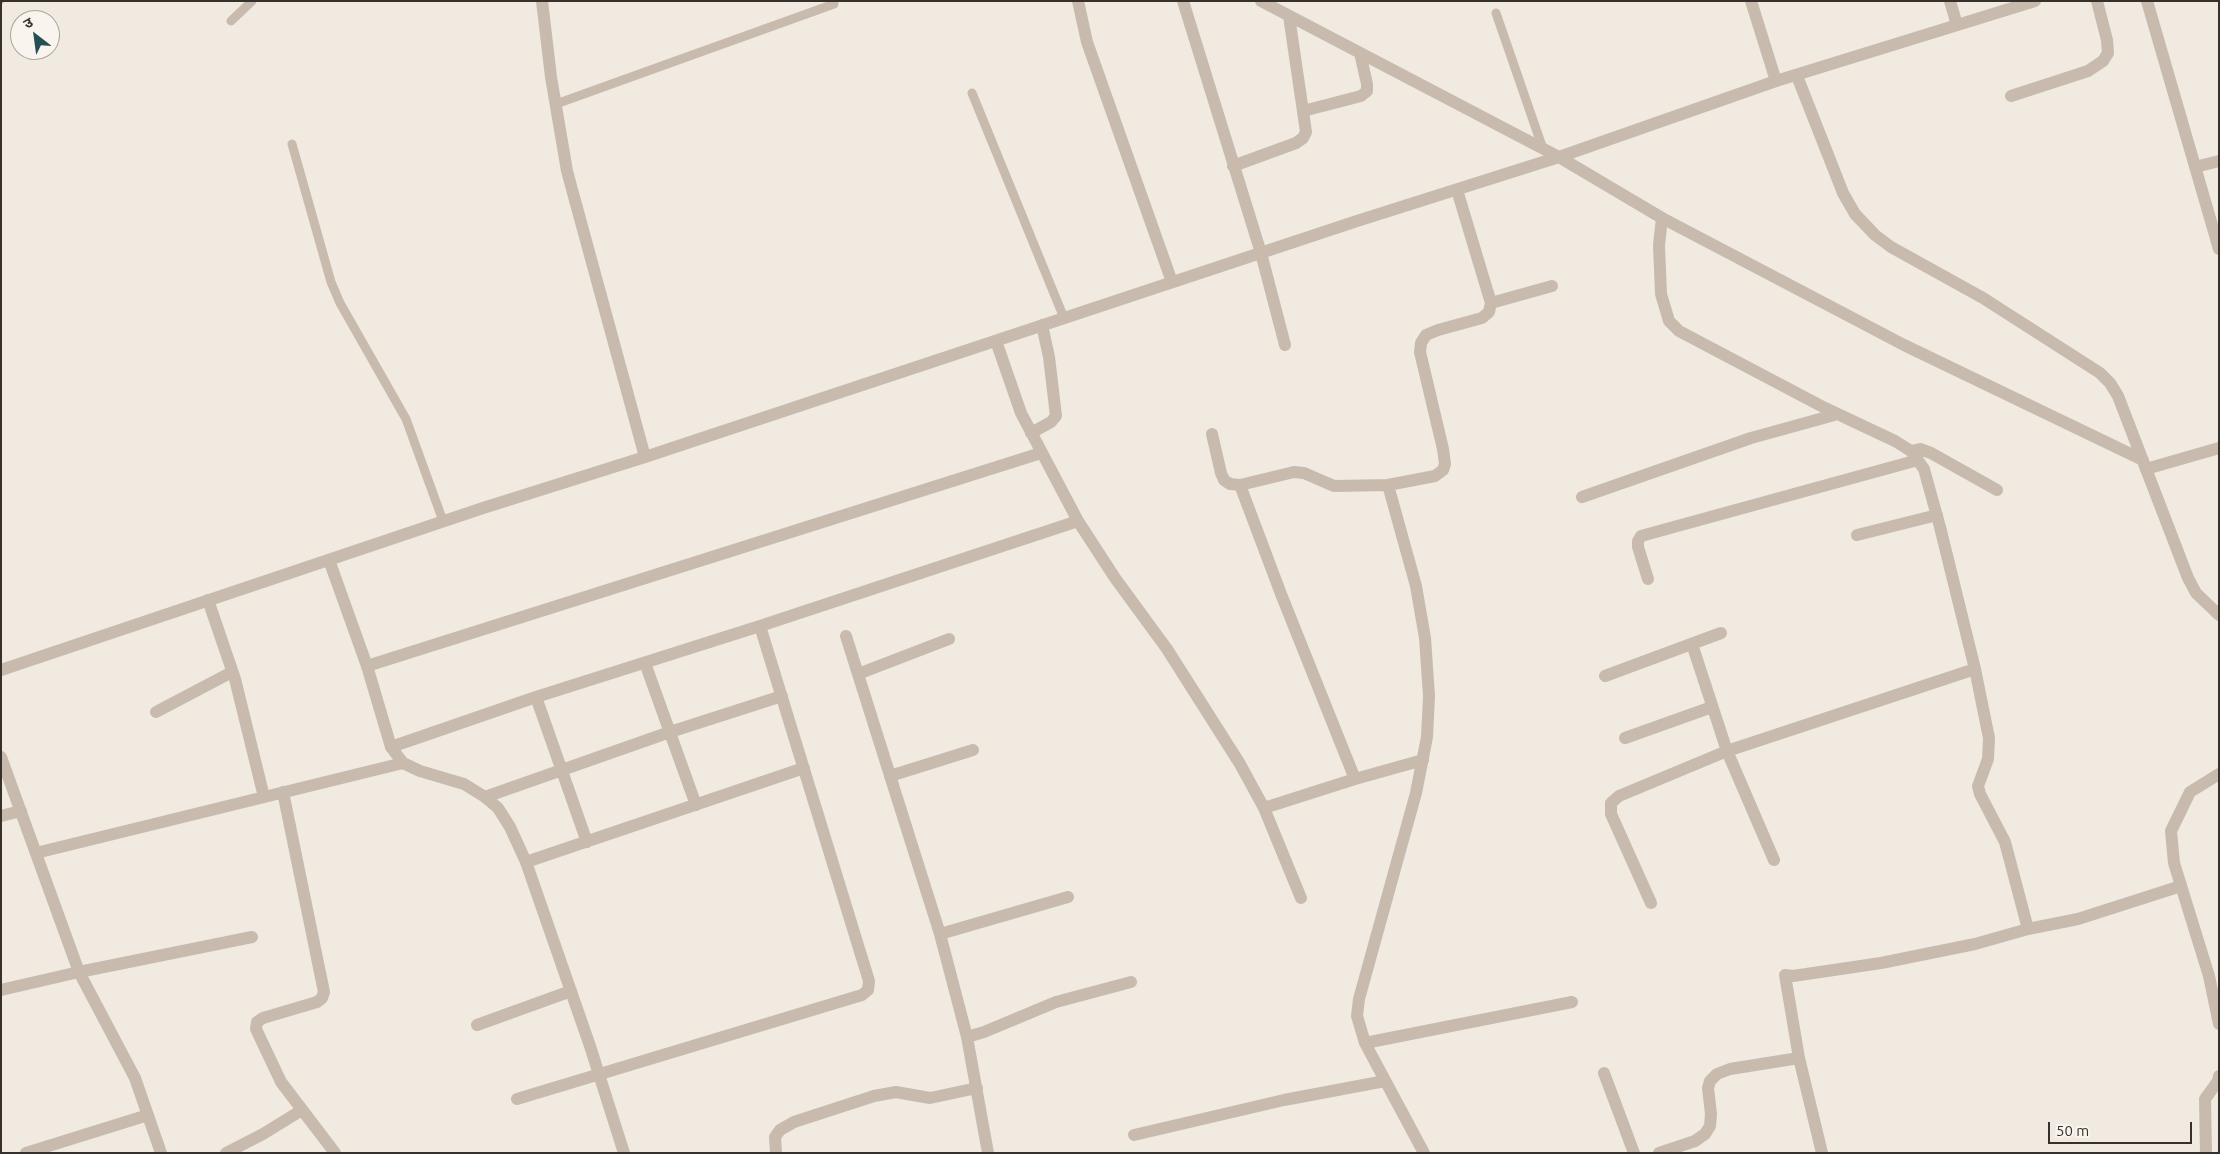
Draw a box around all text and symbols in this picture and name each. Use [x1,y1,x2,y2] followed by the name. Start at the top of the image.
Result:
[10,10,60,60] north arrow
[20,14,36,32] text: उ
[2050,1112,2194,1144] scale bar
[2056,1122,2089,1139] text: 50 m

